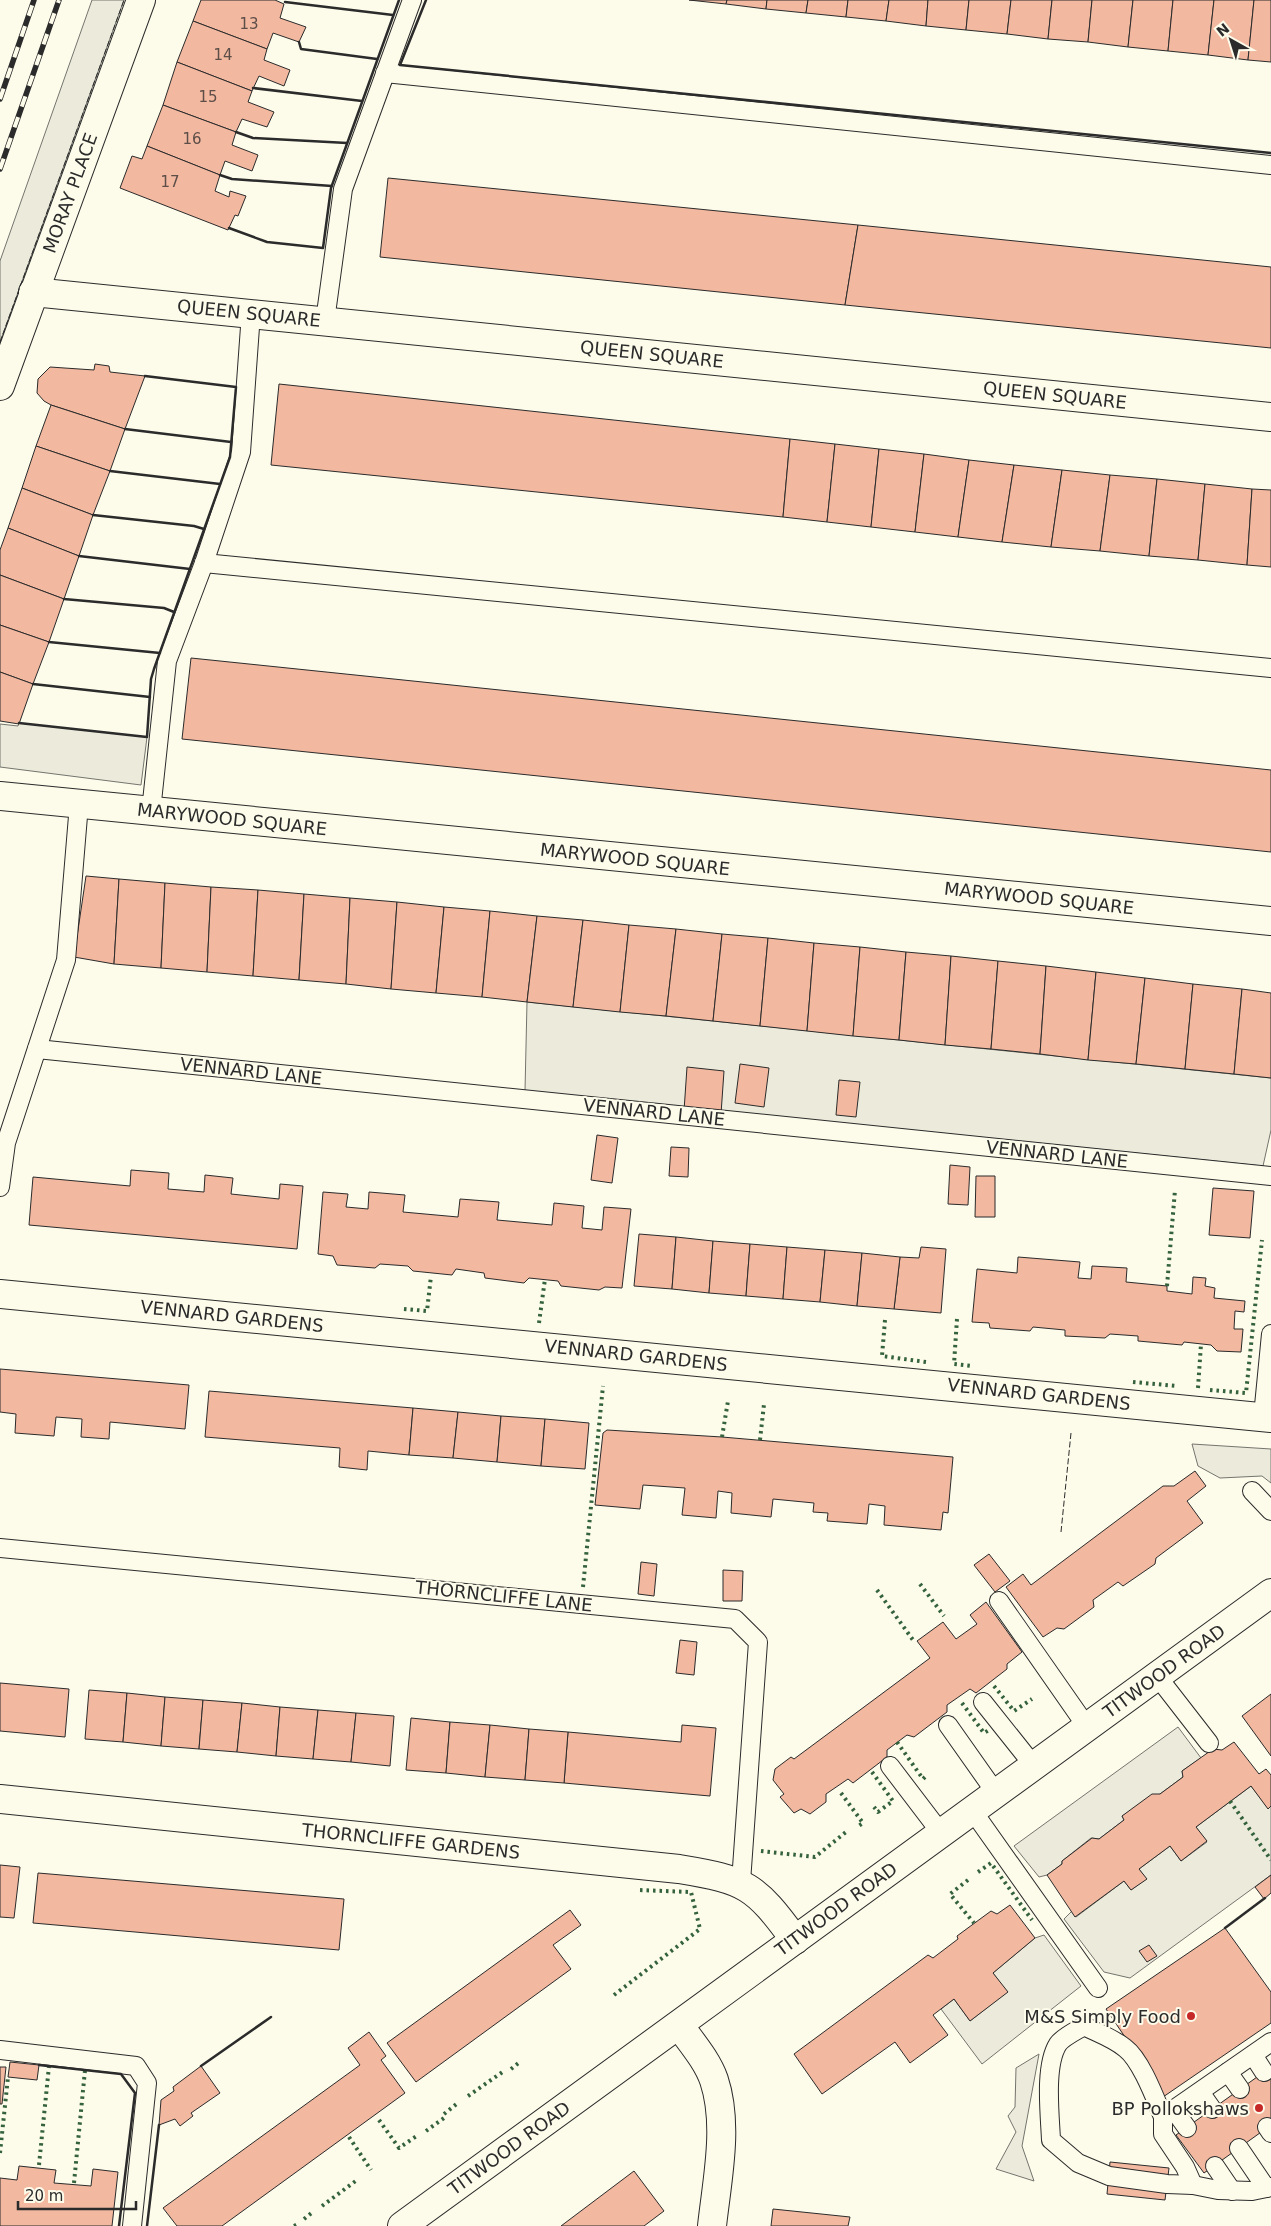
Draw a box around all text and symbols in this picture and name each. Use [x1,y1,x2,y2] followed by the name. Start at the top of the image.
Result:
[239,15,259,33] house number: 13
[1206,15,1256,65] north arrow
[1213,20,1232,40] text: N
[213,46,233,64] house number: 14
[198,88,218,106] house number: 15
[39,130,101,256] street label: MORAY PLACE
[182,130,202,148] house number: 16
[160,173,180,191] house number: 17
[176,295,322,331] street label: QUEEN SQUARE
[579,336,725,372] street label: QUEEN SQUARE
[982,377,1128,413] street label: QUEEN SQUARE
[136,799,328,839] street label: MARYWOOD SQUARE
[539,839,731,879] street label: MARYWOOD SQUARE
[943,878,1135,918] street label: MARYWOOD SQUARE
[179,1053,323,1089] street label: VENNARD LANE
[582,1094,726,1130] street label: VENNARD LANE
[985,1136,1129,1172] street label: VENNARD LANE
[139,1296,325,1336] street label: VENNARD GARDENS
[543,1335,729,1375] street label: VENNARD GARDENS
[946,1374,1132,1414] street label: VENNARD GARDENS
[413,1576,594,1616] street label: THORNCLIFFE LANE
[1098,1620,1229,1723] street label: TITWOOD ROAD
[300,1819,521,1863] street label: THORNCLIFFE GARDENS
[770,1858,901,1961] street label: TITWOOD ROAD
[1024,2006,1181,2027] place label: M&S Simply Food
[1185,2010,1197,2022] marker: M&S Simply Food
[443,2097,574,2200] street label: TITWOOD ROAD
[1111,2098,1249,2119] place label: BP Pollokshaws
[1253,2102,1265,2114] marker: BP Pollokshaws
[18,2178,135,2210] scale bar
[25,2187,63,2205] text: 20 m

